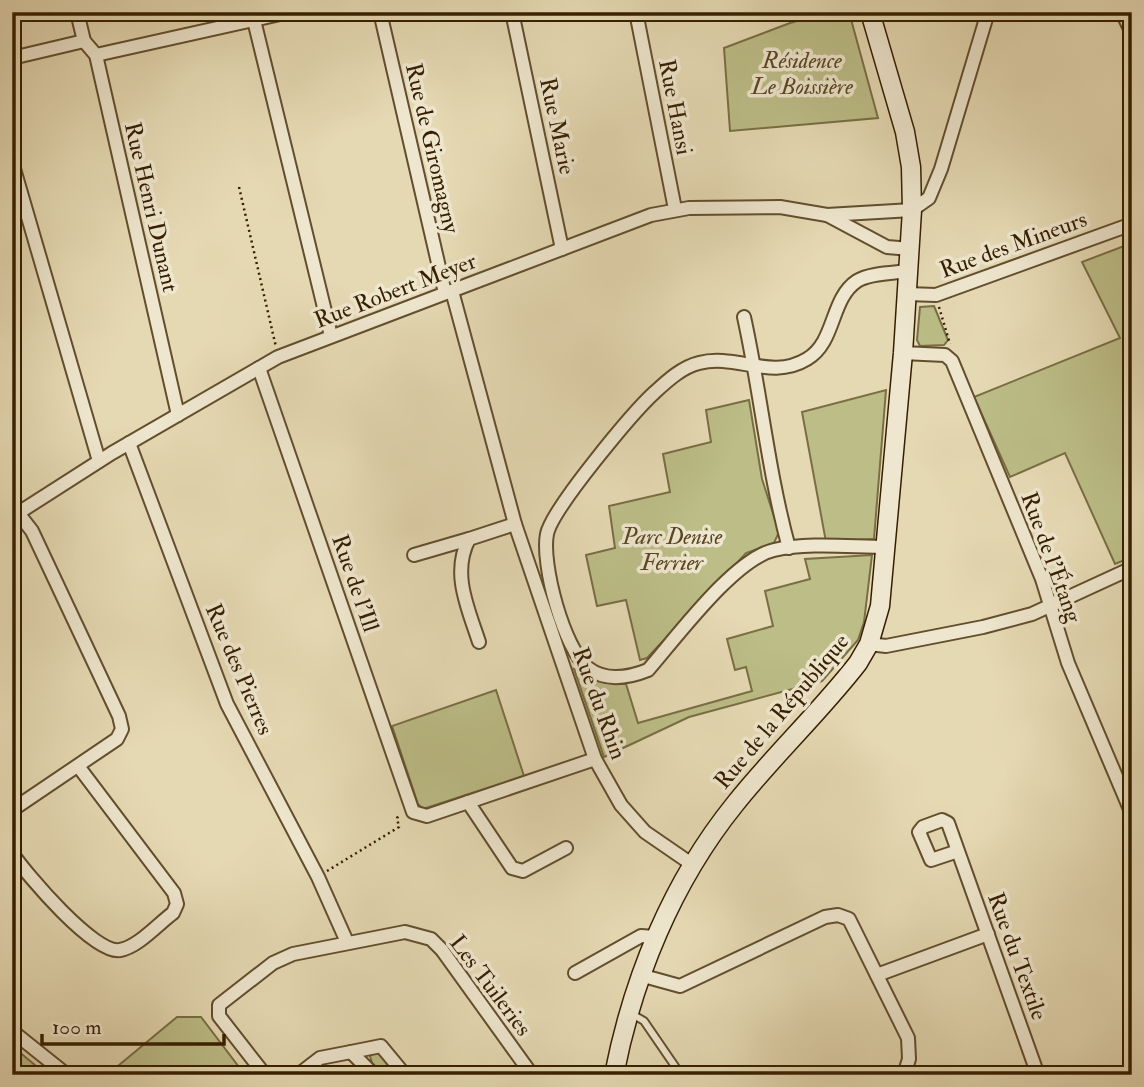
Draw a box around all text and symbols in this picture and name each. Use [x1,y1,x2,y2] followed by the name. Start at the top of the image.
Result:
[750,46,853,101] park label: Résidence Le Boissière
[652,57,699,157] street label: Rue Hansi
[399,60,466,237] street label: Rue de Giromagny
[533,75,582,178] street label: Rue Marie
[118,119,185,295] street label: Rue Henri Dunant
[936,204,1091,285] street label: Rue des Mineurs
[310,246,481,335] street label: Rue Robert Meyer
[1015,488,1089,627] street label: Rue de l'Étang
[621,522,722,577] park label: Parc Denise Ferrier
[325,531,386,636] street label: Rue de l'Ill
[199,599,280,739] street label: Rue des Pierres
[708,627,856,796] street label: Rue de la République
[566,643,633,763] street label: Rue du Rhin
[981,888,1054,1024] street label: Rue du Textile
[443,929,538,1042] street label: Les Tuileries
[42,1003,224,1047] scale bar
[52,1014,102,1041] text: 100 m

